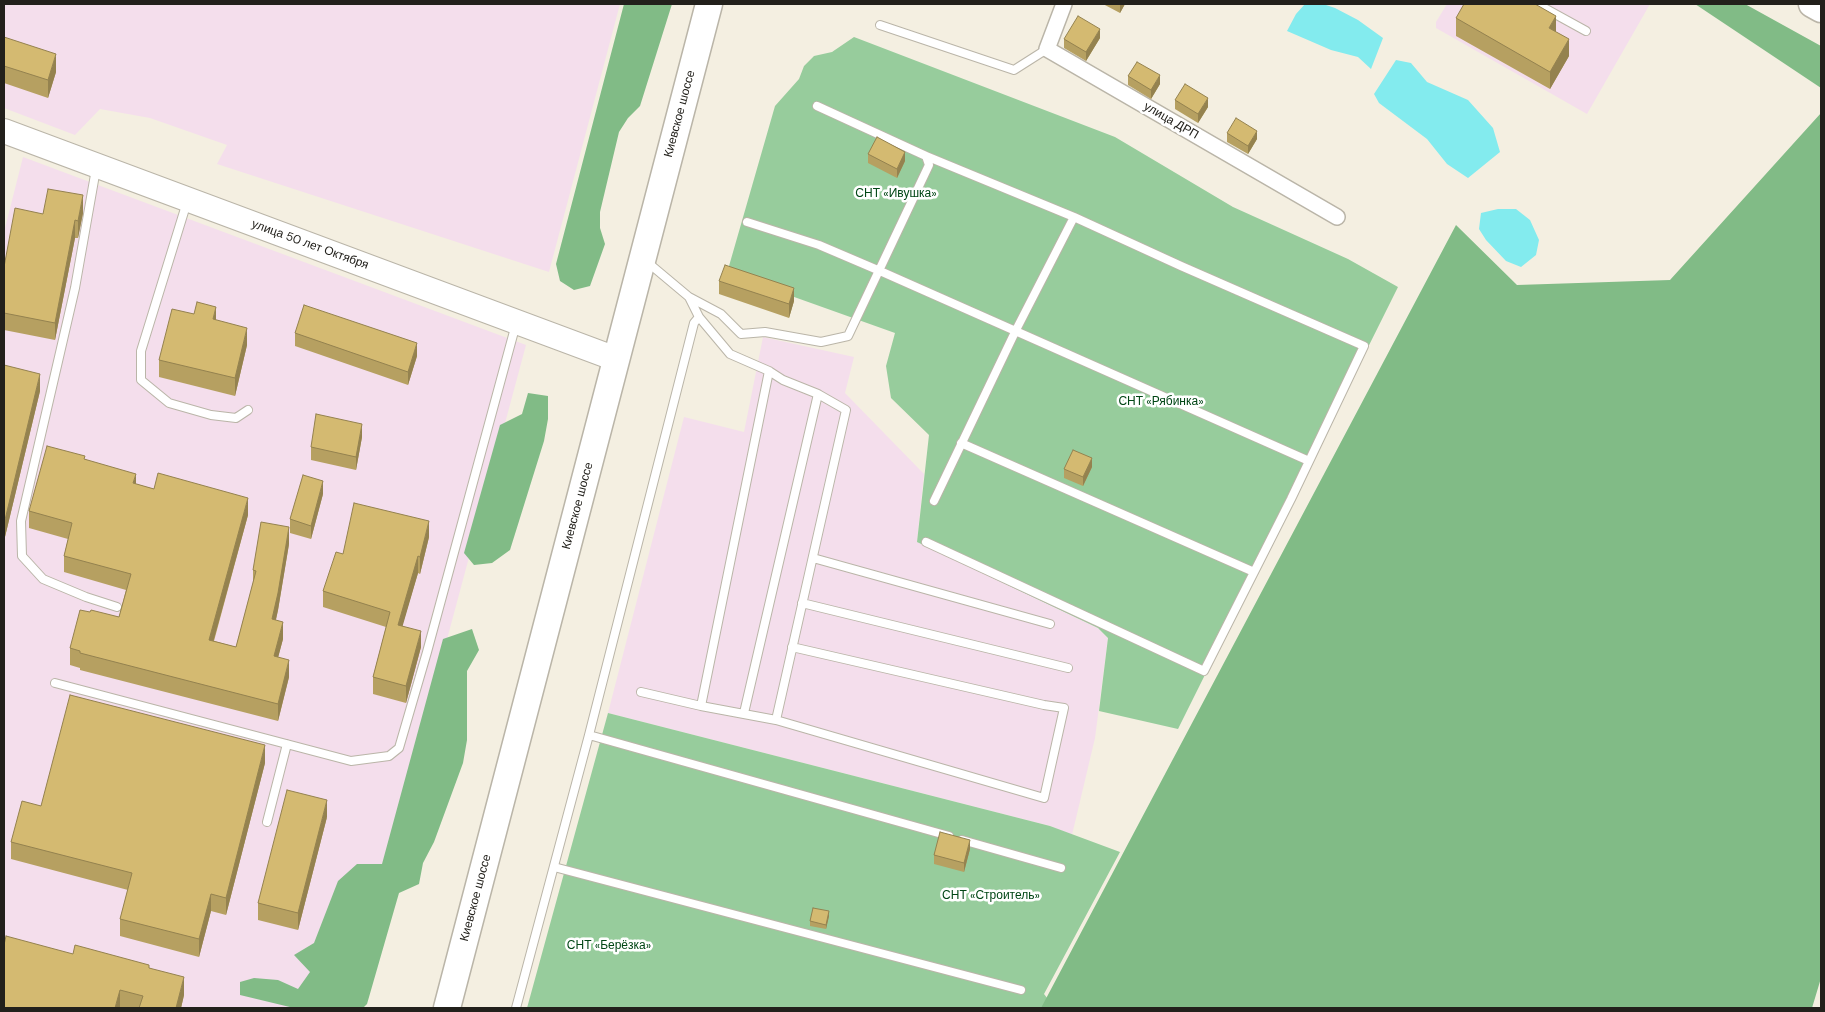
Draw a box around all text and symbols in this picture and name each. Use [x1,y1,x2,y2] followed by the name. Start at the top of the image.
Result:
[661,69,699,159] street label: Киевское шоссе
[1141,100,1201,142] street label: улица ДРП
[855,187,937,201] park label: СНТ «Ивушка»
[250,217,370,273] street label: улица 50 лет Октября
[1118,395,1204,409] park label: СНТ «Рябинка»
[559,461,597,551] street label: Киевское шоссе
[457,853,495,943] street label: Киевское шоссе
[942,889,1040,903] park label: СНТ «Строитель»
[567,939,651,953] park label: СНТ «Берёзка»

